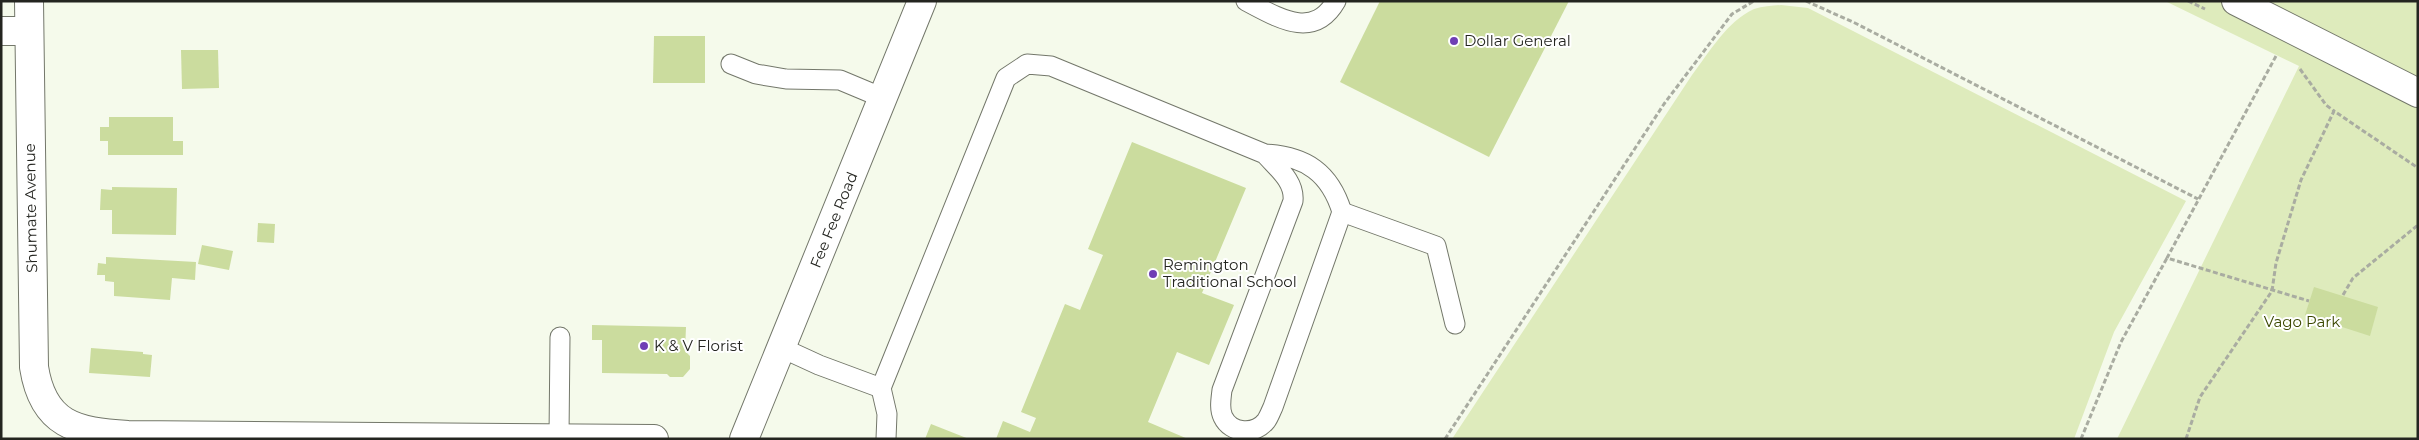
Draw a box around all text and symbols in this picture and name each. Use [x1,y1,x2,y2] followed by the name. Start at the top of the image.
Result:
[1464,31,1571,50] place label: Dollar General
[1448,35,1460,47] marker: Dollar General
[20,143,41,273] street label: Shumate Avenue
[806,169,861,271] street label: Fee Fee Road
[1163,255,1297,291] place label: Remington Traditional School
[1147,268,1159,280] marker: Remington Traditional School
[2264,312,2340,331] park label: Vago Park
[654,336,743,355] place label: K & V Florist
[638,340,650,352] marker: K & V Florist

